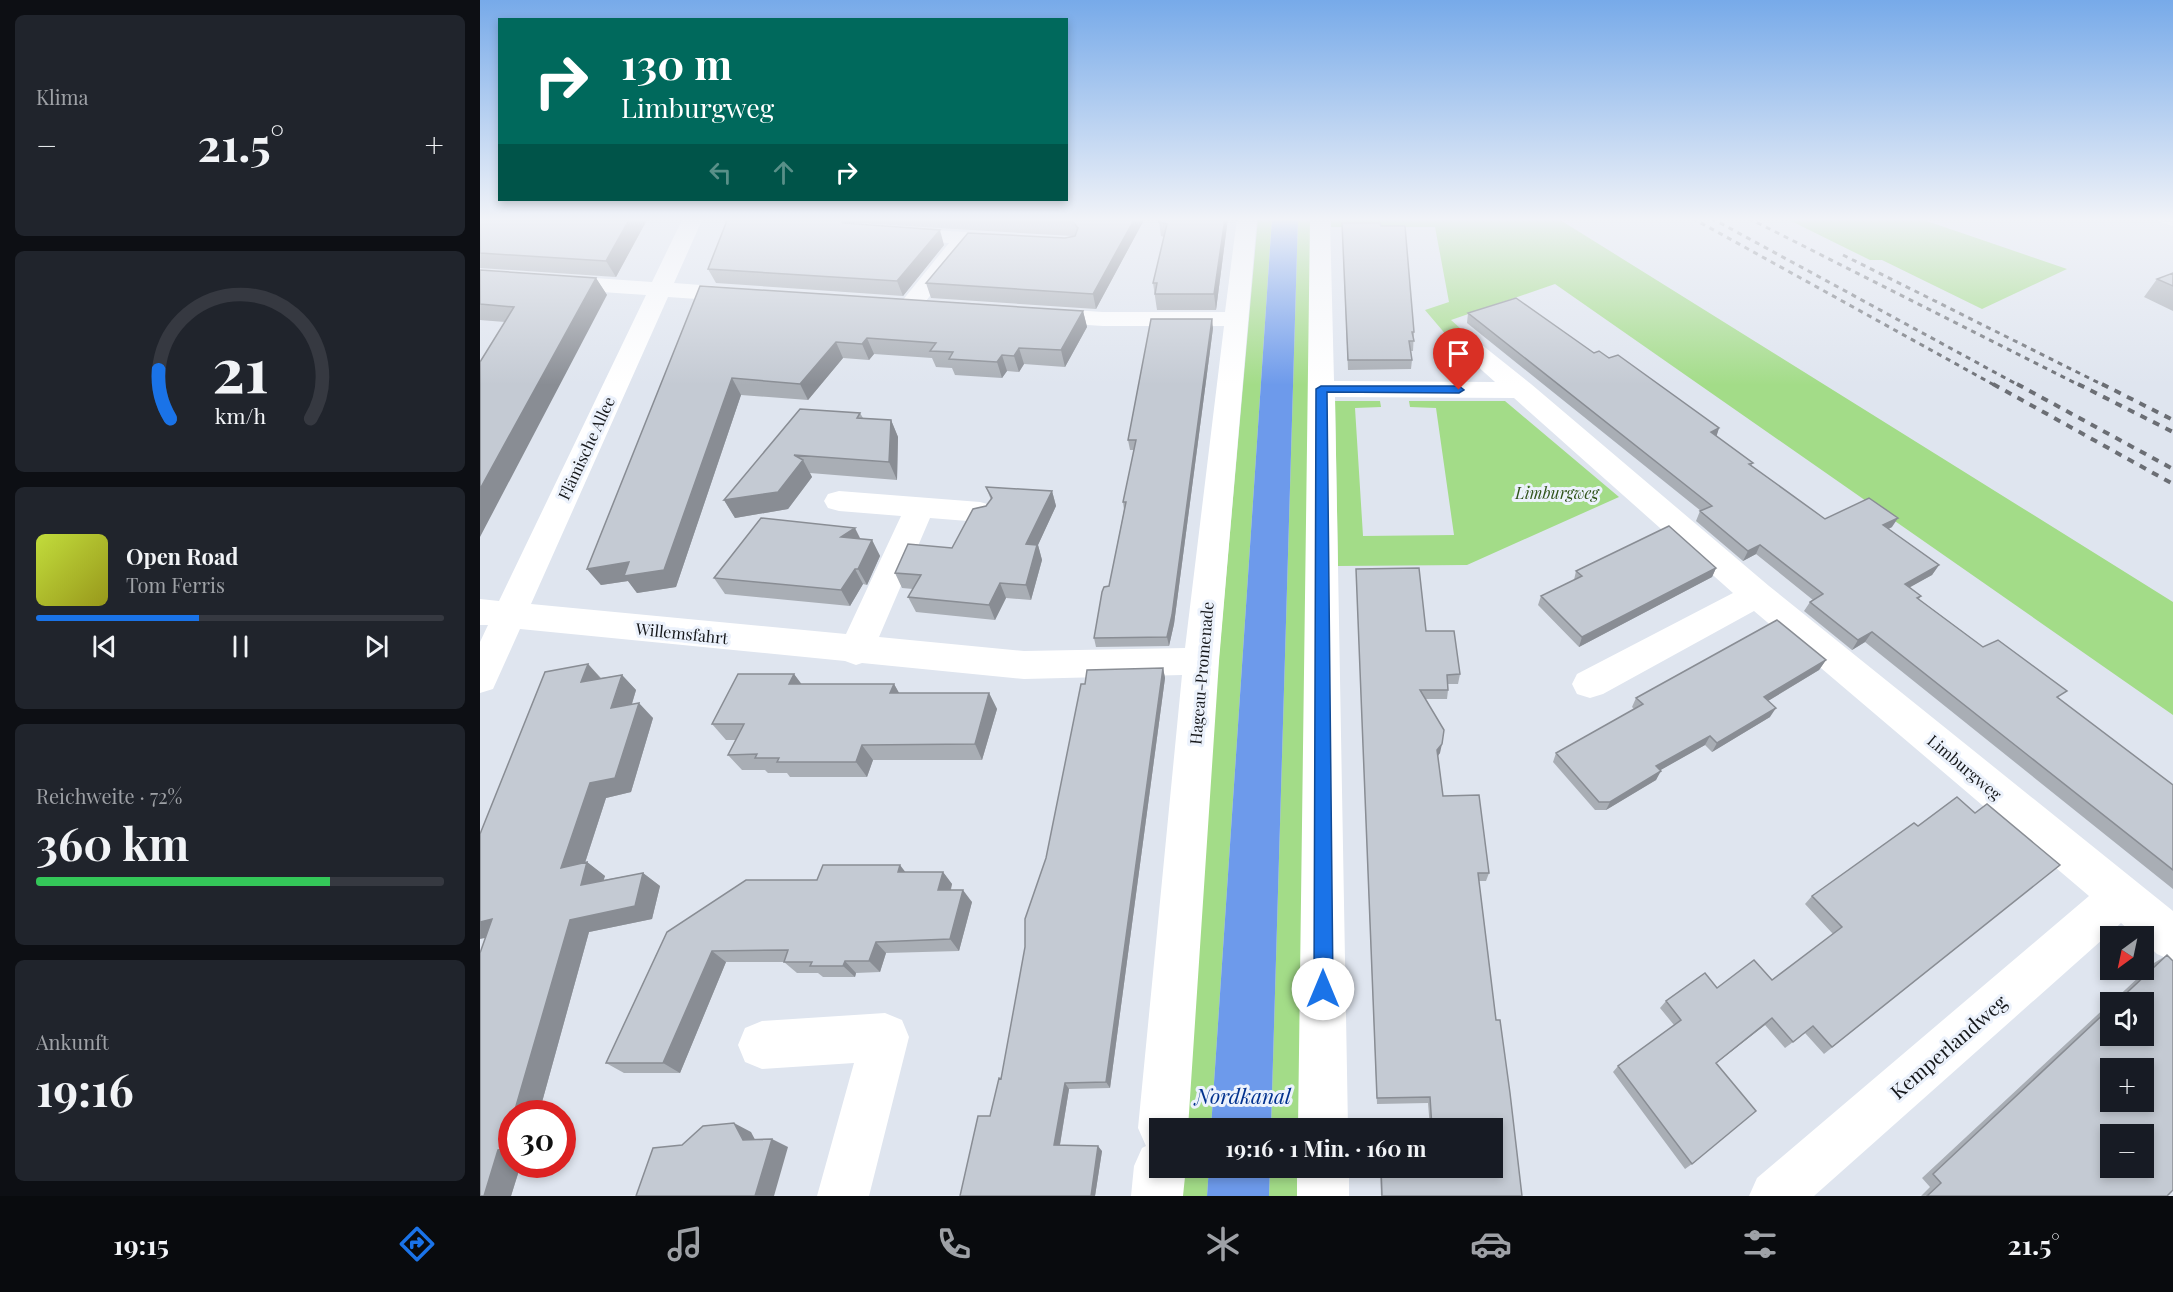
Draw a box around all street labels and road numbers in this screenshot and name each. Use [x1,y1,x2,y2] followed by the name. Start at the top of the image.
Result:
[553,393,619,503] street label: Flämische Allee
[1184,601,1218,745] street label: Hageau-Promenade
[634,618,730,648] street label: Willemsfahrt
[1923,730,2007,805] street label: Limburgweg
[1884,988,2012,1104] street label: Kemperlandweg

